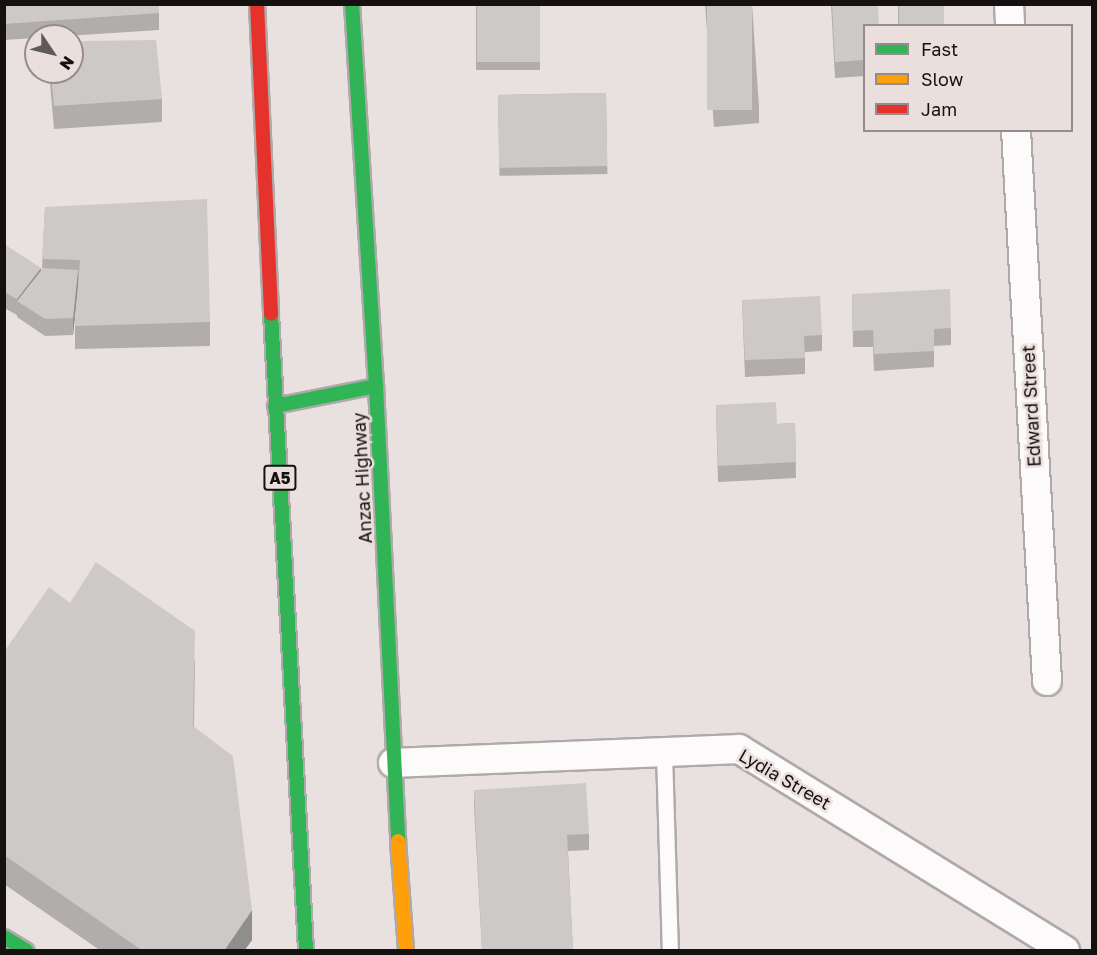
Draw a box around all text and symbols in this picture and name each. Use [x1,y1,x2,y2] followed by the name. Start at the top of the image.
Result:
[24,24,84,84] north arrow
[863,24,1073,132] legend
[921,38,958,60] text: Fast
[55,52,79,74] text: N
[921,68,963,90] text: Slow
[921,98,957,120] text: Jam
[1017,345,1045,467] street label: Edward Street
[348,412,376,544] street label: Anzac Highway
[262,465,298,491] road number: A5
[735,744,835,814] street label: Lydia Street

